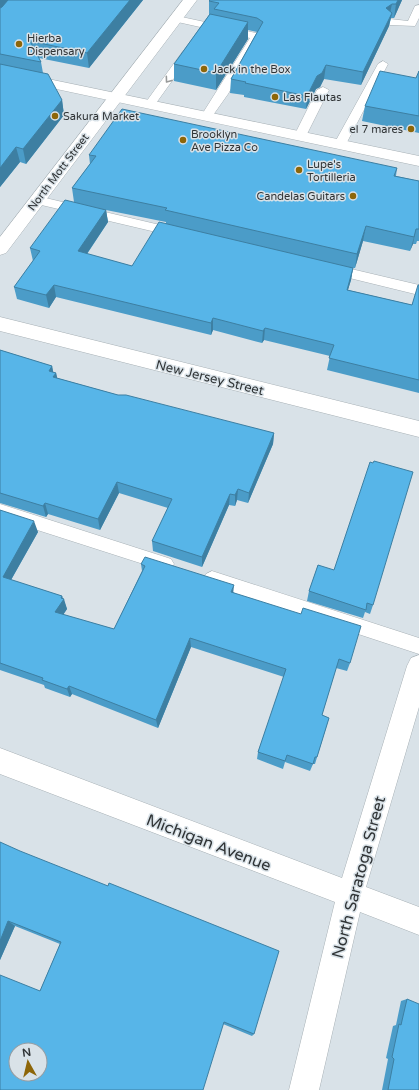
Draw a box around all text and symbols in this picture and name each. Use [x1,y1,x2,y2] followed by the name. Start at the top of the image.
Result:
[27,32,85,58] place label: Hierba Dispensary
[14,39,24,49] marker: Hierba Dispensary
[212,63,290,76] place label: Jack in the Box
[199,64,209,74] marker: Jack in the Box
[166,75,173,82] one-way arrow
[283,91,342,104] place label: Las Flautas
[270,92,280,102] marker: Las Flautas
[63,110,139,123] place label: Sakura Market
[50,111,60,121] marker: Sakura Market
[350,123,403,136] place label: el 7 mares
[406,124,416,134] marker: el 7 mares
[191,128,258,154] place label: Brooklyn Ave Pizza Co
[25,131,92,213] street label: North Mott Street
[178,135,188,145] marker: Brooklyn Ave Pizza Co
[307,158,356,184] place label: Lupe's Tortilleria
[294,165,304,175] marker: Lupe's Tortilleria
[257,190,345,203] place label: Candelas Guitars
[348,191,358,201] marker: Candelas Guitars
[154,357,265,399] street label: New Jersey Street
[328,794,390,960] street label: North Saratoga Street
[144,810,274,876] street label: Michigan Avenue
[8,1042,48,1082] north arrow
[21,1046,32,1060] text: N

